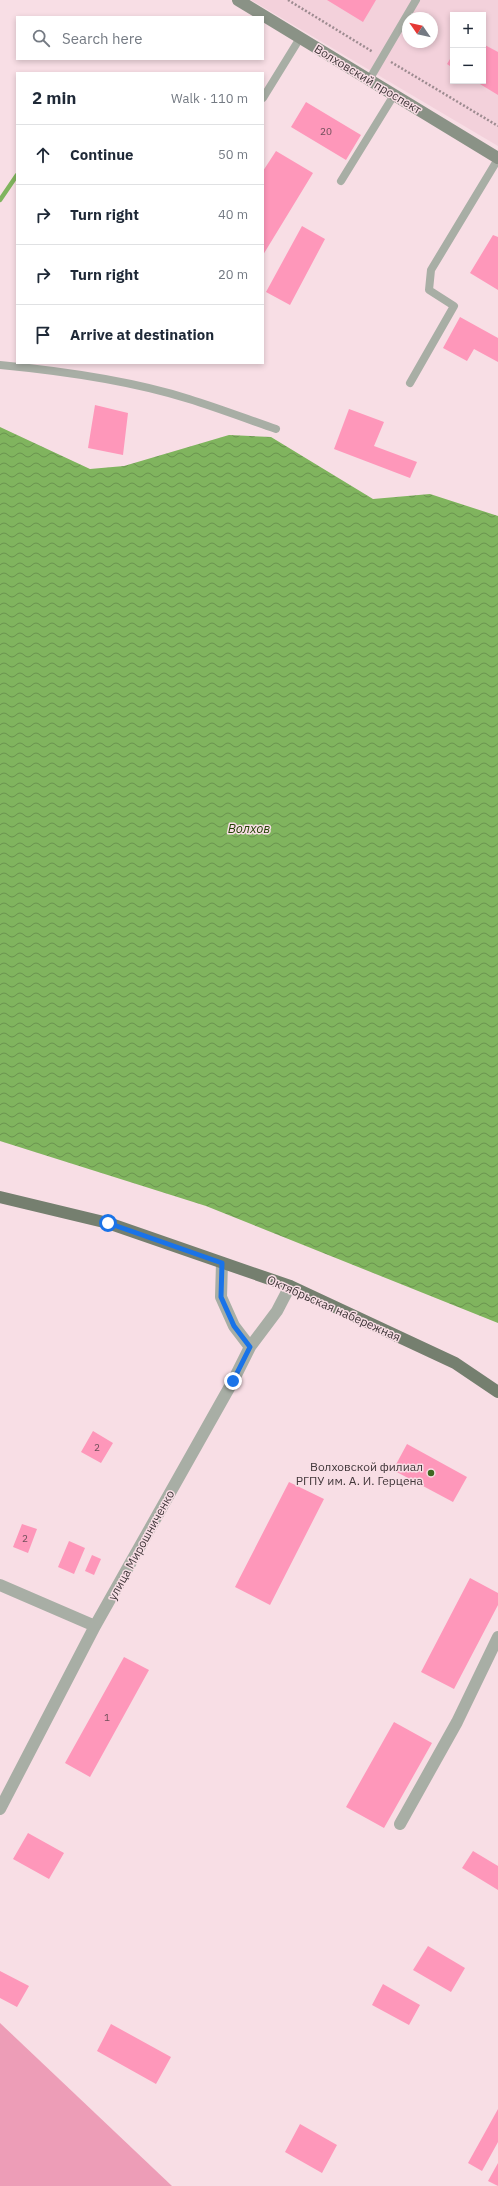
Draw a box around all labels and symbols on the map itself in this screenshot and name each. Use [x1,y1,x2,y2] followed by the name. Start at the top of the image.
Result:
[402,12,438,48] north arrow
[312,41,425,117] street label: Волховский проспект
[320,125,332,138] house number: 20
[228,820,270,837] water label: Волхов
[99,1214,117,1232] route start
[265,1272,403,1344] street label: Октябрьская набережная
[224,1372,242,1390] route end
[94,1441,100,1454] house number: 2
[296,1459,424,1488] place label: Волховской филиал РГПУ им. А. И. Герцена
[426,1468,436,1478] marker: Волховской филиал РГПУ им. А. И. Герцена
[105,1487,178,1603] street label: улица Мирошниченко
[22,1532,28,1545] house number: 2
[104,1711,110,1724] house number: 1

